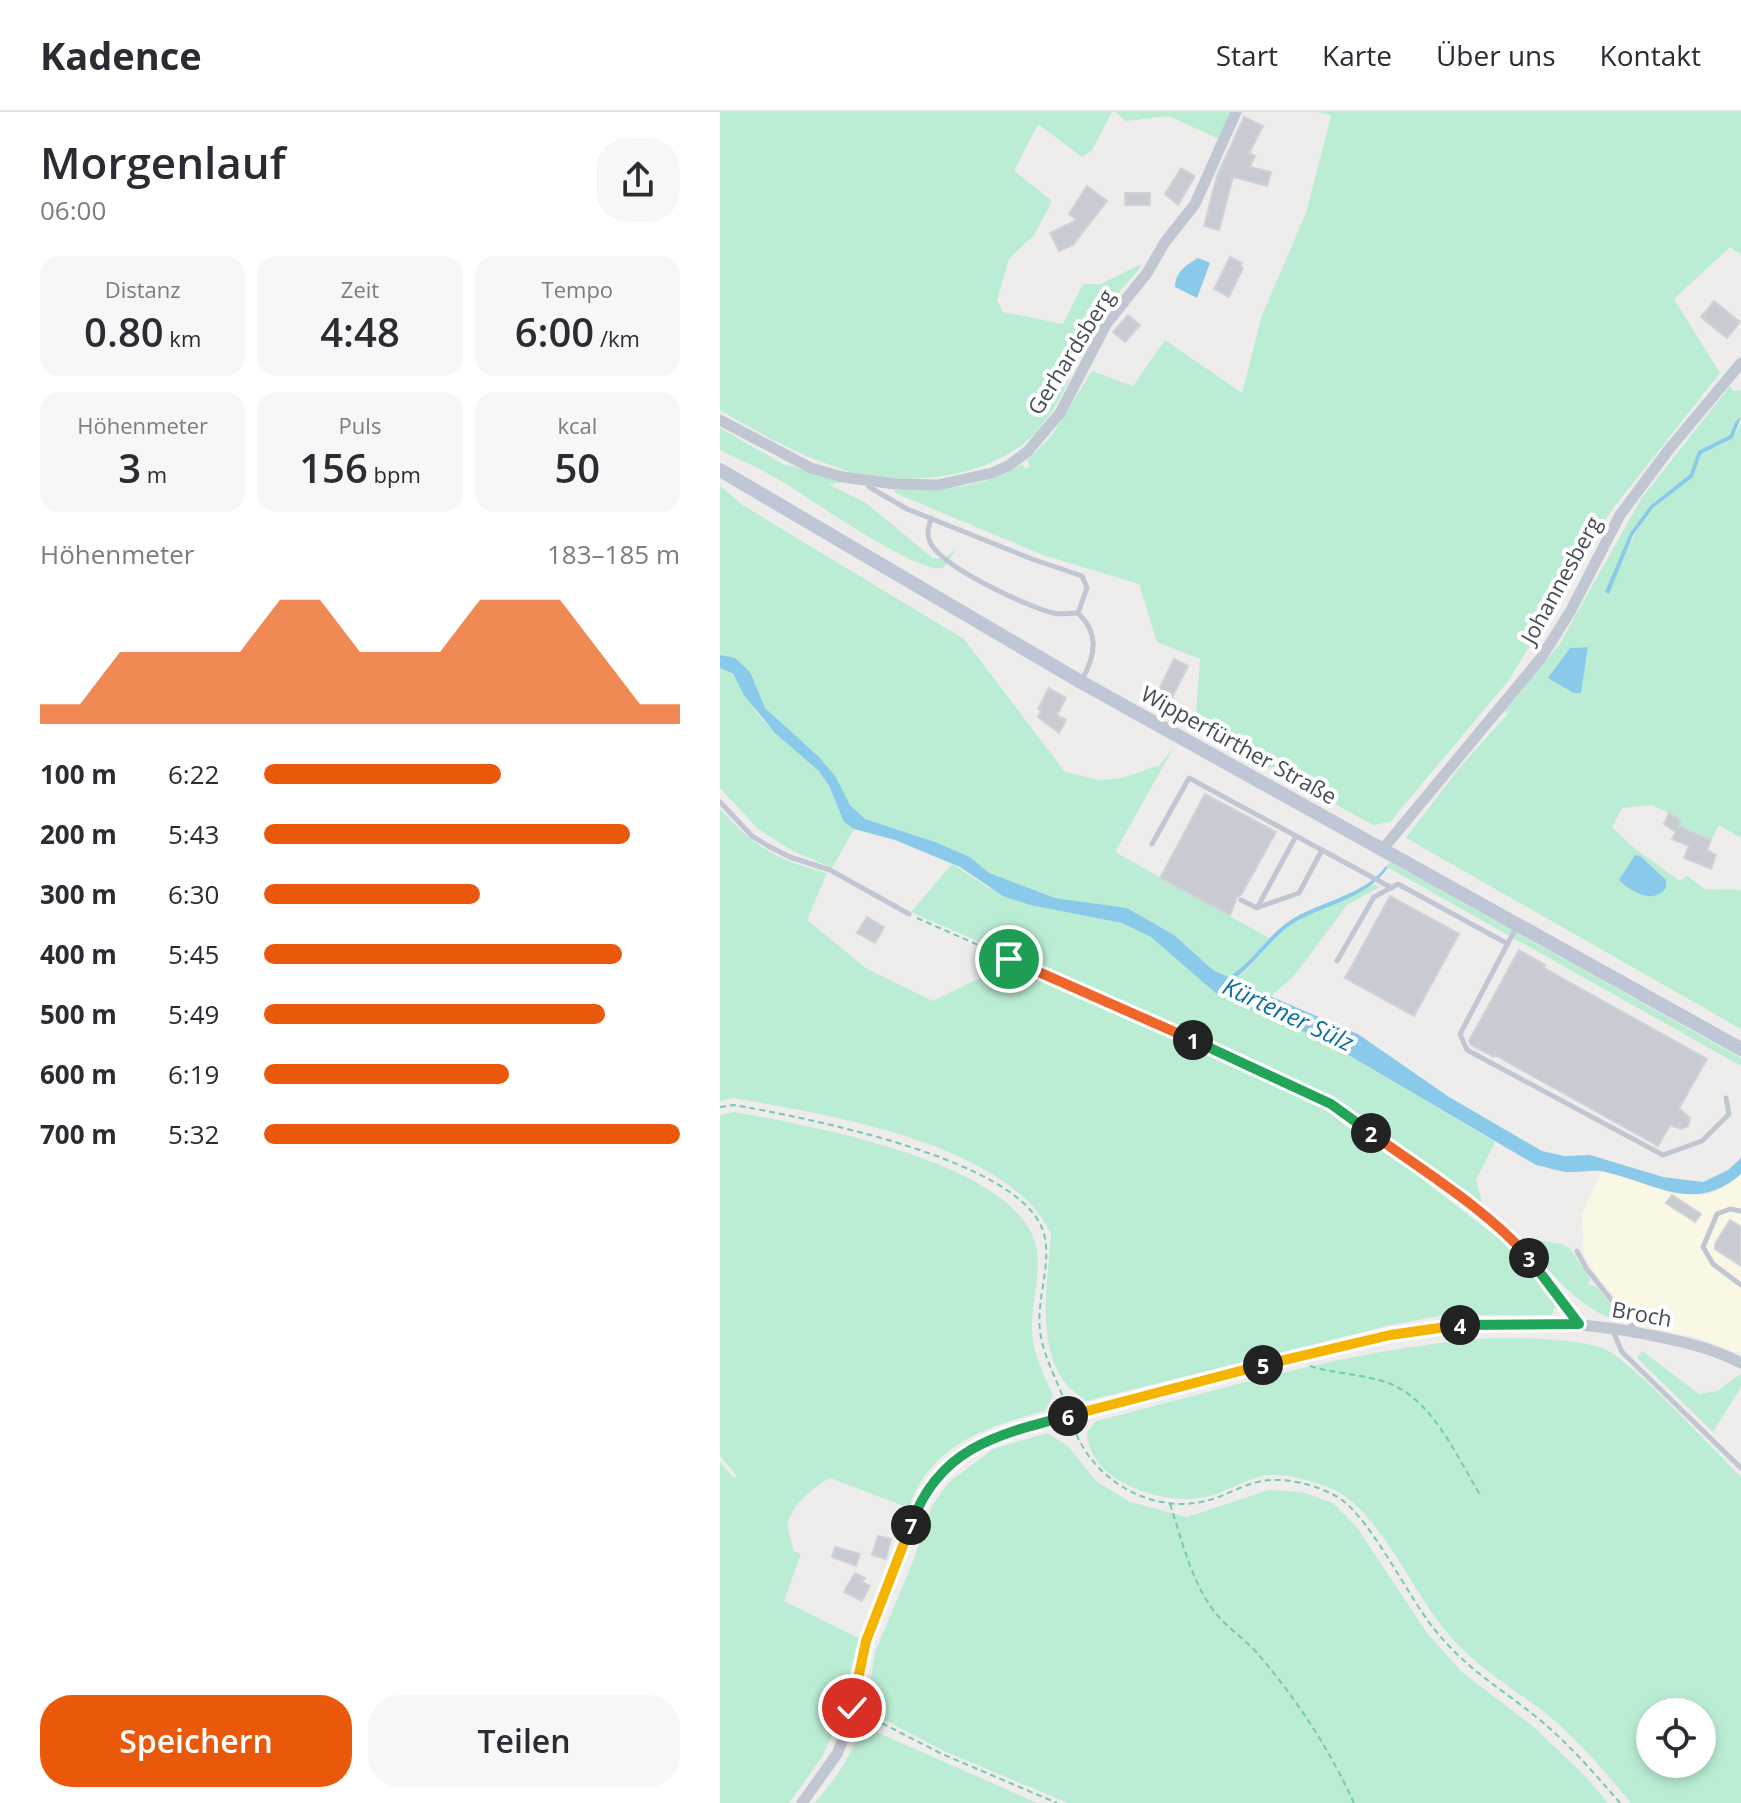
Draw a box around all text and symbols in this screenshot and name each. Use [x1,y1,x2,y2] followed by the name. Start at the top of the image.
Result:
[40,29,202,81] text: Kadence
[1216,36,1278,74] text: Start
[1322,36,1392,74] text: Karte
[1436,36,1556,74] text: Über uns
[1600,36,1701,74] text: Kontakt
[40,132,286,192] text: Morgenlauf
[596,138,680,222] button: share
[40,192,106,228] text: 06:00
[105,274,181,304] text: Distanz
[341,274,379,304] text: Zeit
[542,274,613,304] text: Tempo
[1020,283,1121,420] street label: Gerhardsberg
[84,304,164,359] text: 0.80
[320,304,400,359] text: 4:48
[515,304,594,359] text: 6:00
[164,323,201,353] text: km
[594,323,640,353] text: /km
[77,410,208,440] text: Höhenmeter
[339,410,381,440] text: Puls
[557,410,597,440] text: kcal
[118,440,141,495] text: 3
[299,440,368,495] text: 156
[554,440,600,495] text: 50
[141,459,167,489] text: m
[368,459,421,489] text: bpm
[1512,510,1608,650] street label: Johannesberg
[40,536,194,572] text: Höhenmeter
[547,536,680,572] text: 183–185 m
[1136,678,1343,810] street label: Wipperfürther Straße
[40,756,117,792] text: 100 m
[168,756,219,792] text: 6:22
[40,816,117,852] text: 200 m
[168,816,219,852] text: 5:43
[40,876,117,912] text: 300 m
[168,876,219,912] text: 6:30
[975,925,1043,993] pin
[40,936,117,972] text: 400 m
[168,936,219,972] text: 5:45
[987,937,1031,981] icon: arrive
[1218,969,1360,1058] water label: Kürtener Sülz
[40,996,117,1032] text: 500 m
[168,996,219,1032] text: 5:49
[1173,1020,1213,1060] pin: 1
[1187,1025,1199,1055] text: 1
[40,1056,117,1092] text: 600 m
[168,1056,219,1092] text: 6:19
[1351,1113,1391,1153] pin: 2
[40,1116,117,1152] text: 700 m
[168,1116,219,1152] text: 5:32
[1365,1118,1377,1148] text: 2
[1509,1238,1549,1278] pin: 3
[1523,1243,1535,1273] text: 3
[1610,1293,1675,1333] street label: Broch
[1440,1305,1480,1345] pin: 4
[1454,1310,1466,1340] text: 4
[1243,1345,1283,1385] pin: 5
[1257,1350,1269,1380] text: 5
[1048,1396,1088,1436] pin: 6
[1062,1401,1074,1431] text: 6
[891,1505,931,1545] pin: 7
[905,1510,917,1540] text: 7
[818,1674,886,1742] pin
[830,1686,874,1730] icon: check
[40,1695,352,1787] button: Speichern
[368,1695,680,1787] button: Teilen
[1636,1698,1716,1778] map controls
[1636,1698,1716,1778] button: locate

